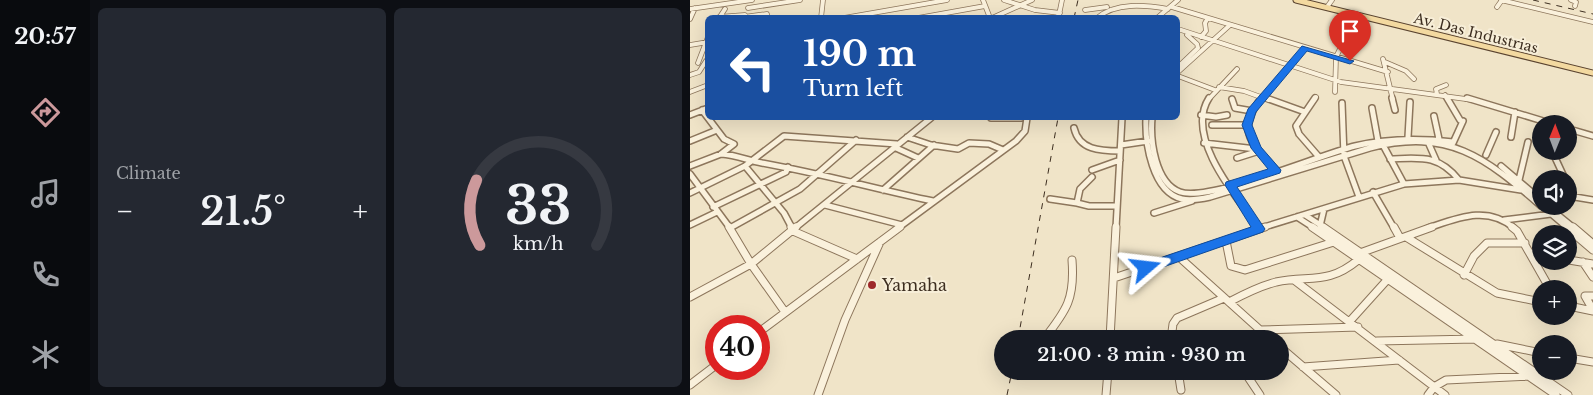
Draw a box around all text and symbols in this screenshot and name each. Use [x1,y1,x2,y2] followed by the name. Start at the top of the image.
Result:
[1411,9,1540,57] street label: Av. Das Industrias
[1329,10,1371,61] pin
[1336,17,1364,45] icon: arrive
[14,23,76,50] text: 20:57
[803,32,916,75] text: 190 m
[720,35,785,100] icon: left
[803,75,903,102] text: Turn left
[28,95,63,130] icon: directions
[1532,115,1578,160] north arrow
[1532,115,1577,380] map controls
[116,163,181,183] text: Climate
[1532,170,1577,215] button: sound
[505,174,571,238] text: 33
[28,176,63,211] icon: music
[200,188,286,235] text: 21.5°
[116,194,134,229] text: −
[353,194,368,229] text: +
[1532,225,1577,270] button: layers
[513,233,563,255] text: km/h
[1119,241,1171,293] position arrow
[28,257,63,292] icon: phone
[881,275,947,295] place label: Yamaha
[866,279,878,291] marker: Yamaha
[1532,280,1577,325] button: +
[705,315,770,380] speed limit sign: 40
[1532,335,1577,380] button: −
[28,337,63,372] icon: climate
[1037,343,1246,366] text: 21:00 · 3 min · 930 m

